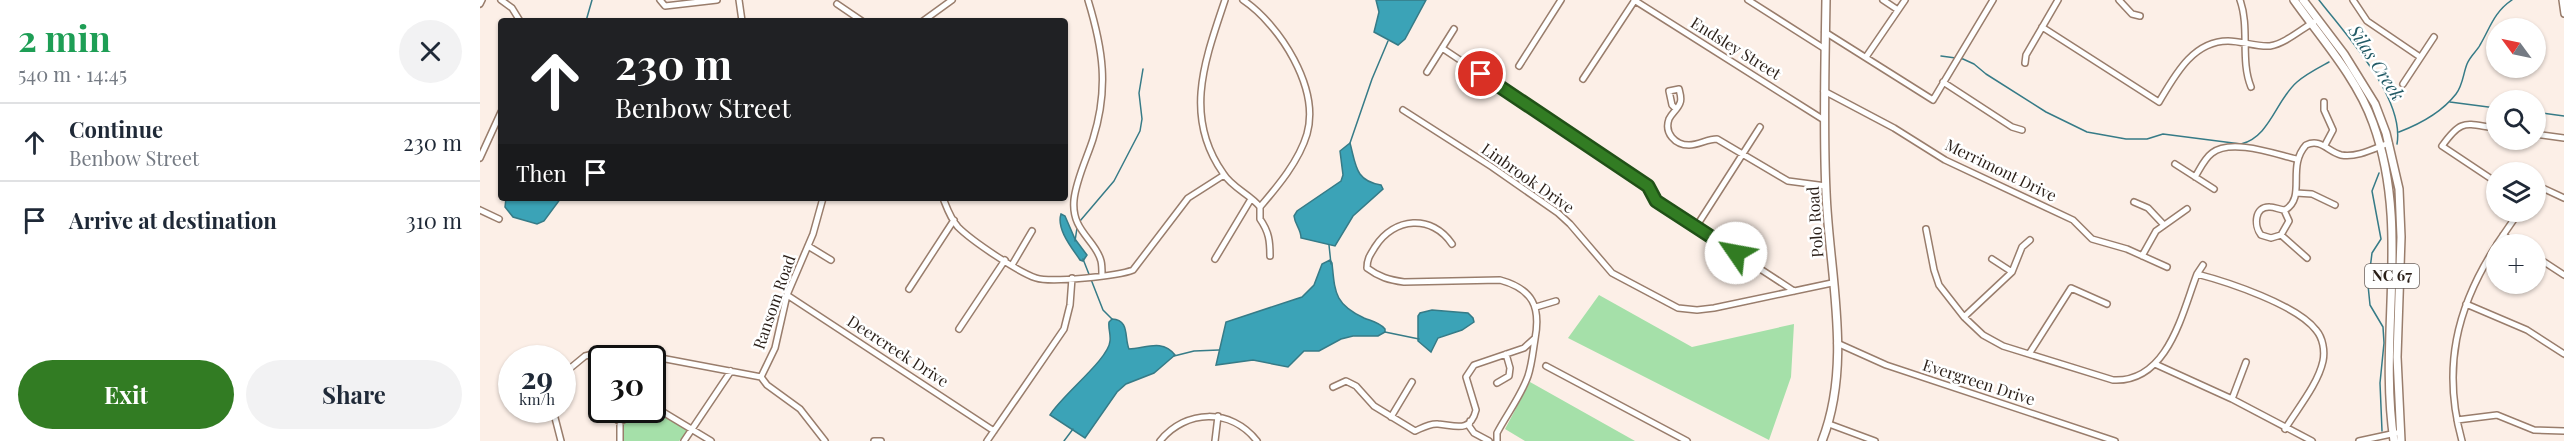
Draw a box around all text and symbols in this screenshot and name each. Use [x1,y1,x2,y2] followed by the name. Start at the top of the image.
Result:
[1687,11,1786,84] street label: Endsley Street
[18,13,111,61] text: 2 min
[2486,18,2546,78] north arrow
[2486,18,2546,294] map controls
[2343,19,2410,105] water label: Silas Creek
[399,20,462,83] button: close
[615,35,732,91] text: 230 m
[516,42,594,120] icon: ahead
[1455,48,1506,99] pin
[1464,57,1497,90] icon: arrive
[18,60,127,87] text: 540 m · 14:45
[615,89,791,125] text: Benbow Street
[2486,90,2546,150] button: search
[69,114,163,144] text: Continue
[18,126,51,159] icon: ahead
[403,127,462,157] text: 230 m
[1942,133,2061,206] street label: Merrimont Drive
[1478,138,1579,217] street label: Linbrook Drive
[69,144,199,171] text: Benbow Street
[579,156,612,189] icon: arrive
[516,158,567,188] text: Then
[2486,162,2546,222] button: layers
[1802,186,1827,258] street label: Polo Road
[18,204,51,237] icon: arrive
[69,205,277,235] text: Arrive at destination
[406,205,462,235] text: 310 m
[1704,221,1768,285] position arrow
[2486,234,2546,294] button: +
[748,252,799,352] street label: Ransom Road
[2365,264,2419,288] road number: NC 67
[843,310,953,391] street label: Deercreek Drive
[588,345,666,423] speed limit sign: 30
[1920,353,2038,410] street label: Evergreen Drive
[521,357,553,397] text: 29
[18,360,234,429] button: Exit
[246,360,462,429] button: Share
[519,389,555,409] text: km/h

